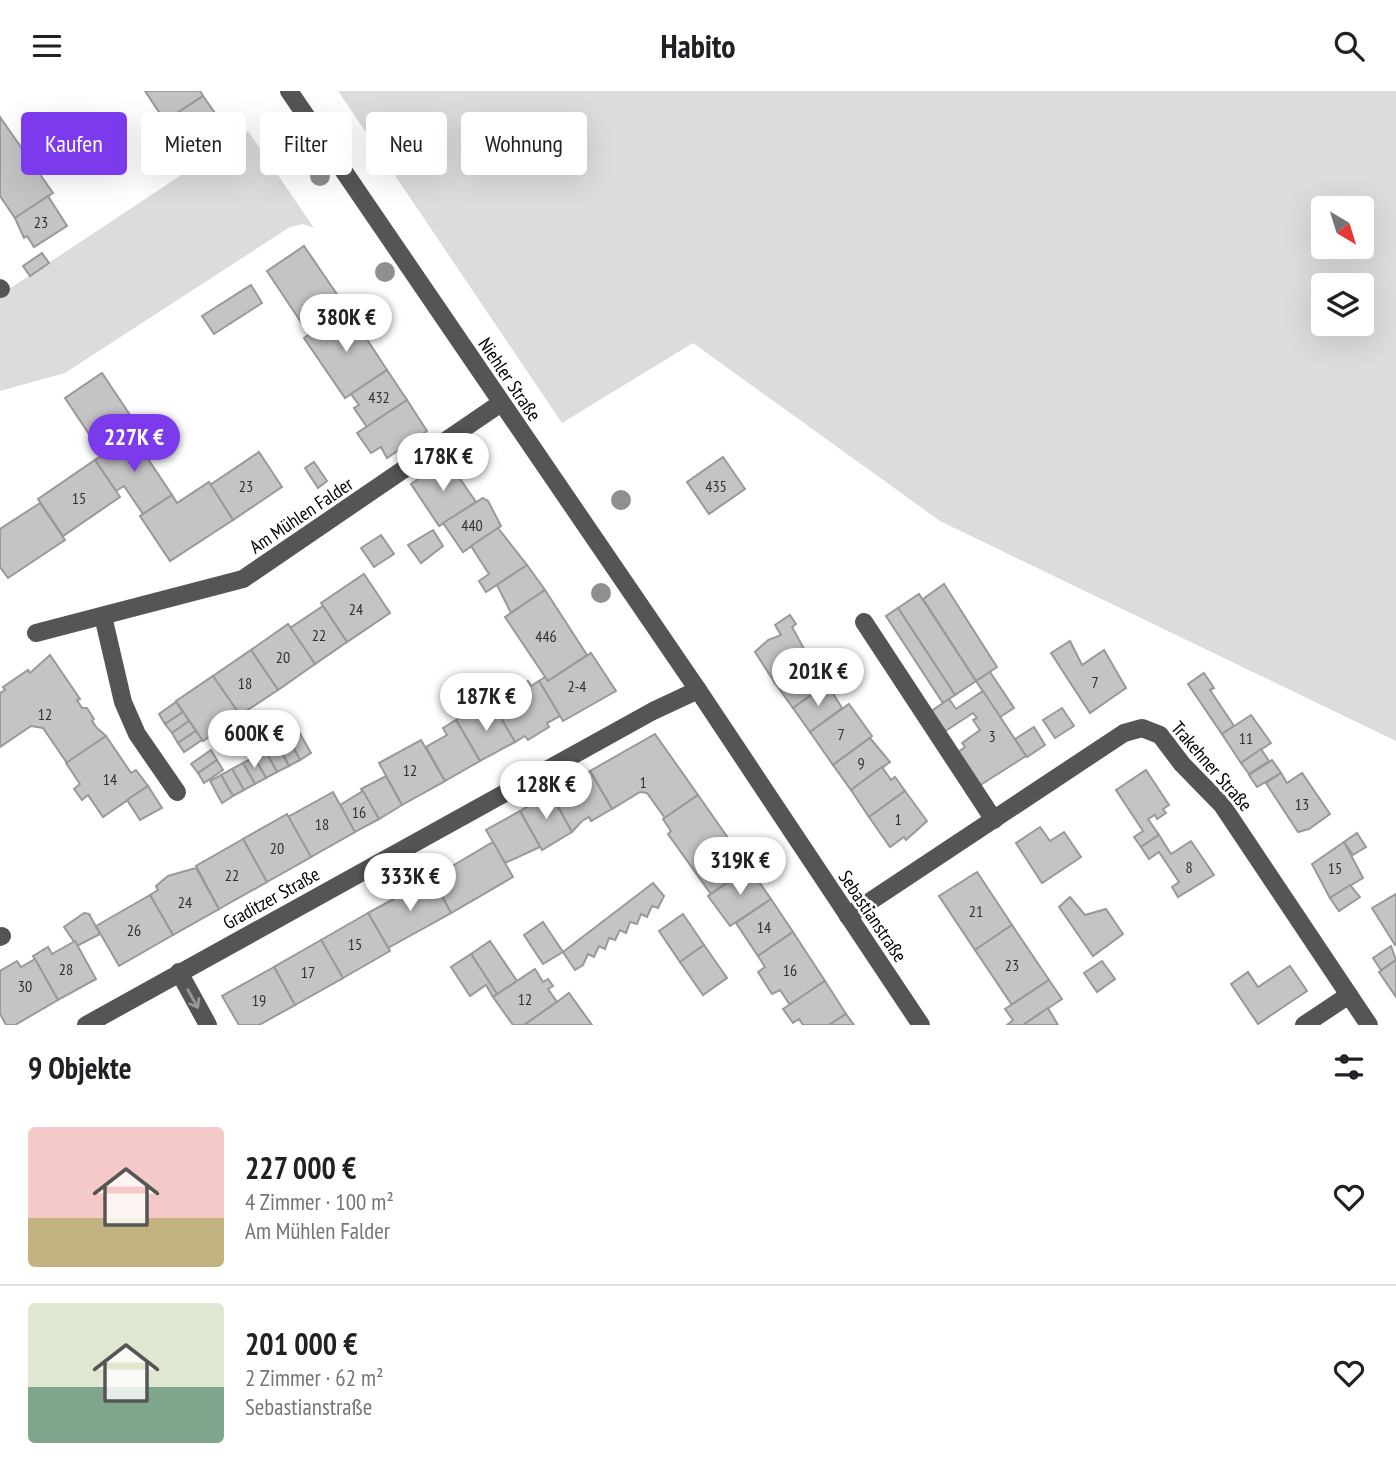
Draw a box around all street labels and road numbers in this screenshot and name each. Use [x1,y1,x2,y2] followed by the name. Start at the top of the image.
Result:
[473,333,547,425] street label: Niehler Straße
[245,471,358,558] street label: Am Mühlen Falder
[1166,716,1258,816] street label: Trakehner Straße
[219,862,324,934] street label: Graditzer Straße
[834,866,912,966] street label: Sebastianstraße

